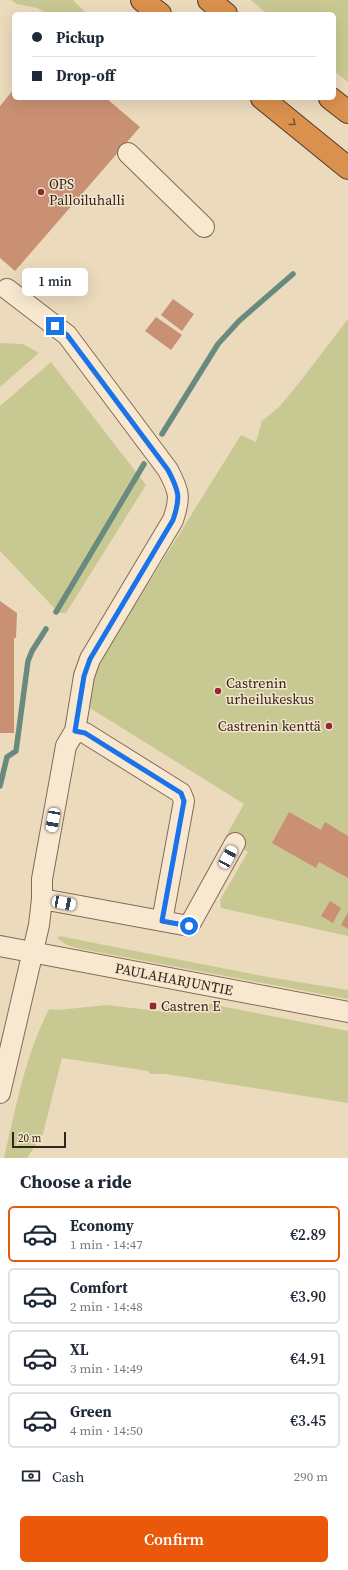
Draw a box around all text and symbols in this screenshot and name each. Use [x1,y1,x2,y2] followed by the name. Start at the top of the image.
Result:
[56,27,104,48] text: Pickup
[56,65,115,86] text: Drop-off
[288,118,295,125] one-way arrow
[49,174,125,210] place label: OPS Palloiluhalli
[36,187,46,197] marker: OPS Palloiluhalli
[22,268,88,296] callout: 1 min
[38,273,72,290] text: 1 min
[46,317,64,335] route end
[226,673,314,709] place label: Castrenin urheilukeskus
[213,686,223,696] marker: Castrenin urheilukeskus
[218,716,322,736] place label: Castrenin kenttä
[324,721,334,731] marker: Castrenin kenttä
[45,807,61,833] car
[217,844,239,870] car
[51,895,77,911] car
[180,917,198,935] route start
[113,958,235,1000] street label: PAULAHARJUNTIE
[161,996,221,1016] place label: Castren E
[148,1001,158,1011] marker: Castren E
[12,1130,66,1149] scale bar
[18,1131,41,1146] text: 20 m
[20,1169,132,1194] text: Choose a ride
[70,1215,134,1236] text: Economy
[22,1216,58,1252] icon: car
[290,1224,326,1245] text: €2.89
[70,1236,143,1253] text: 1 min · 14:47
[70,1277,128,1298] text: Comfort
[22,1278,58,1314] icon: car
[290,1286,326,1307] text: €3.90
[70,1298,143,1315] text: 2 min · 14:48
[70,1339,89,1360] text: XL
[22,1340,58,1376] icon: car
[290,1348,326,1369] text: €4.91
[70,1360,143,1377] text: 3 min · 14:49
[70,1401,112,1422] text: Green
[22,1402,58,1438] icon: car
[290,1410,326,1431] text: €3.45
[70,1422,143,1439] text: 4 min · 14:50
[20,1465,42,1487] icon: cash
[52,1466,84,1487] text: Cash
[294,1468,328,1485] text: 290 m
[20,1516,328,1562] button: Confirm

